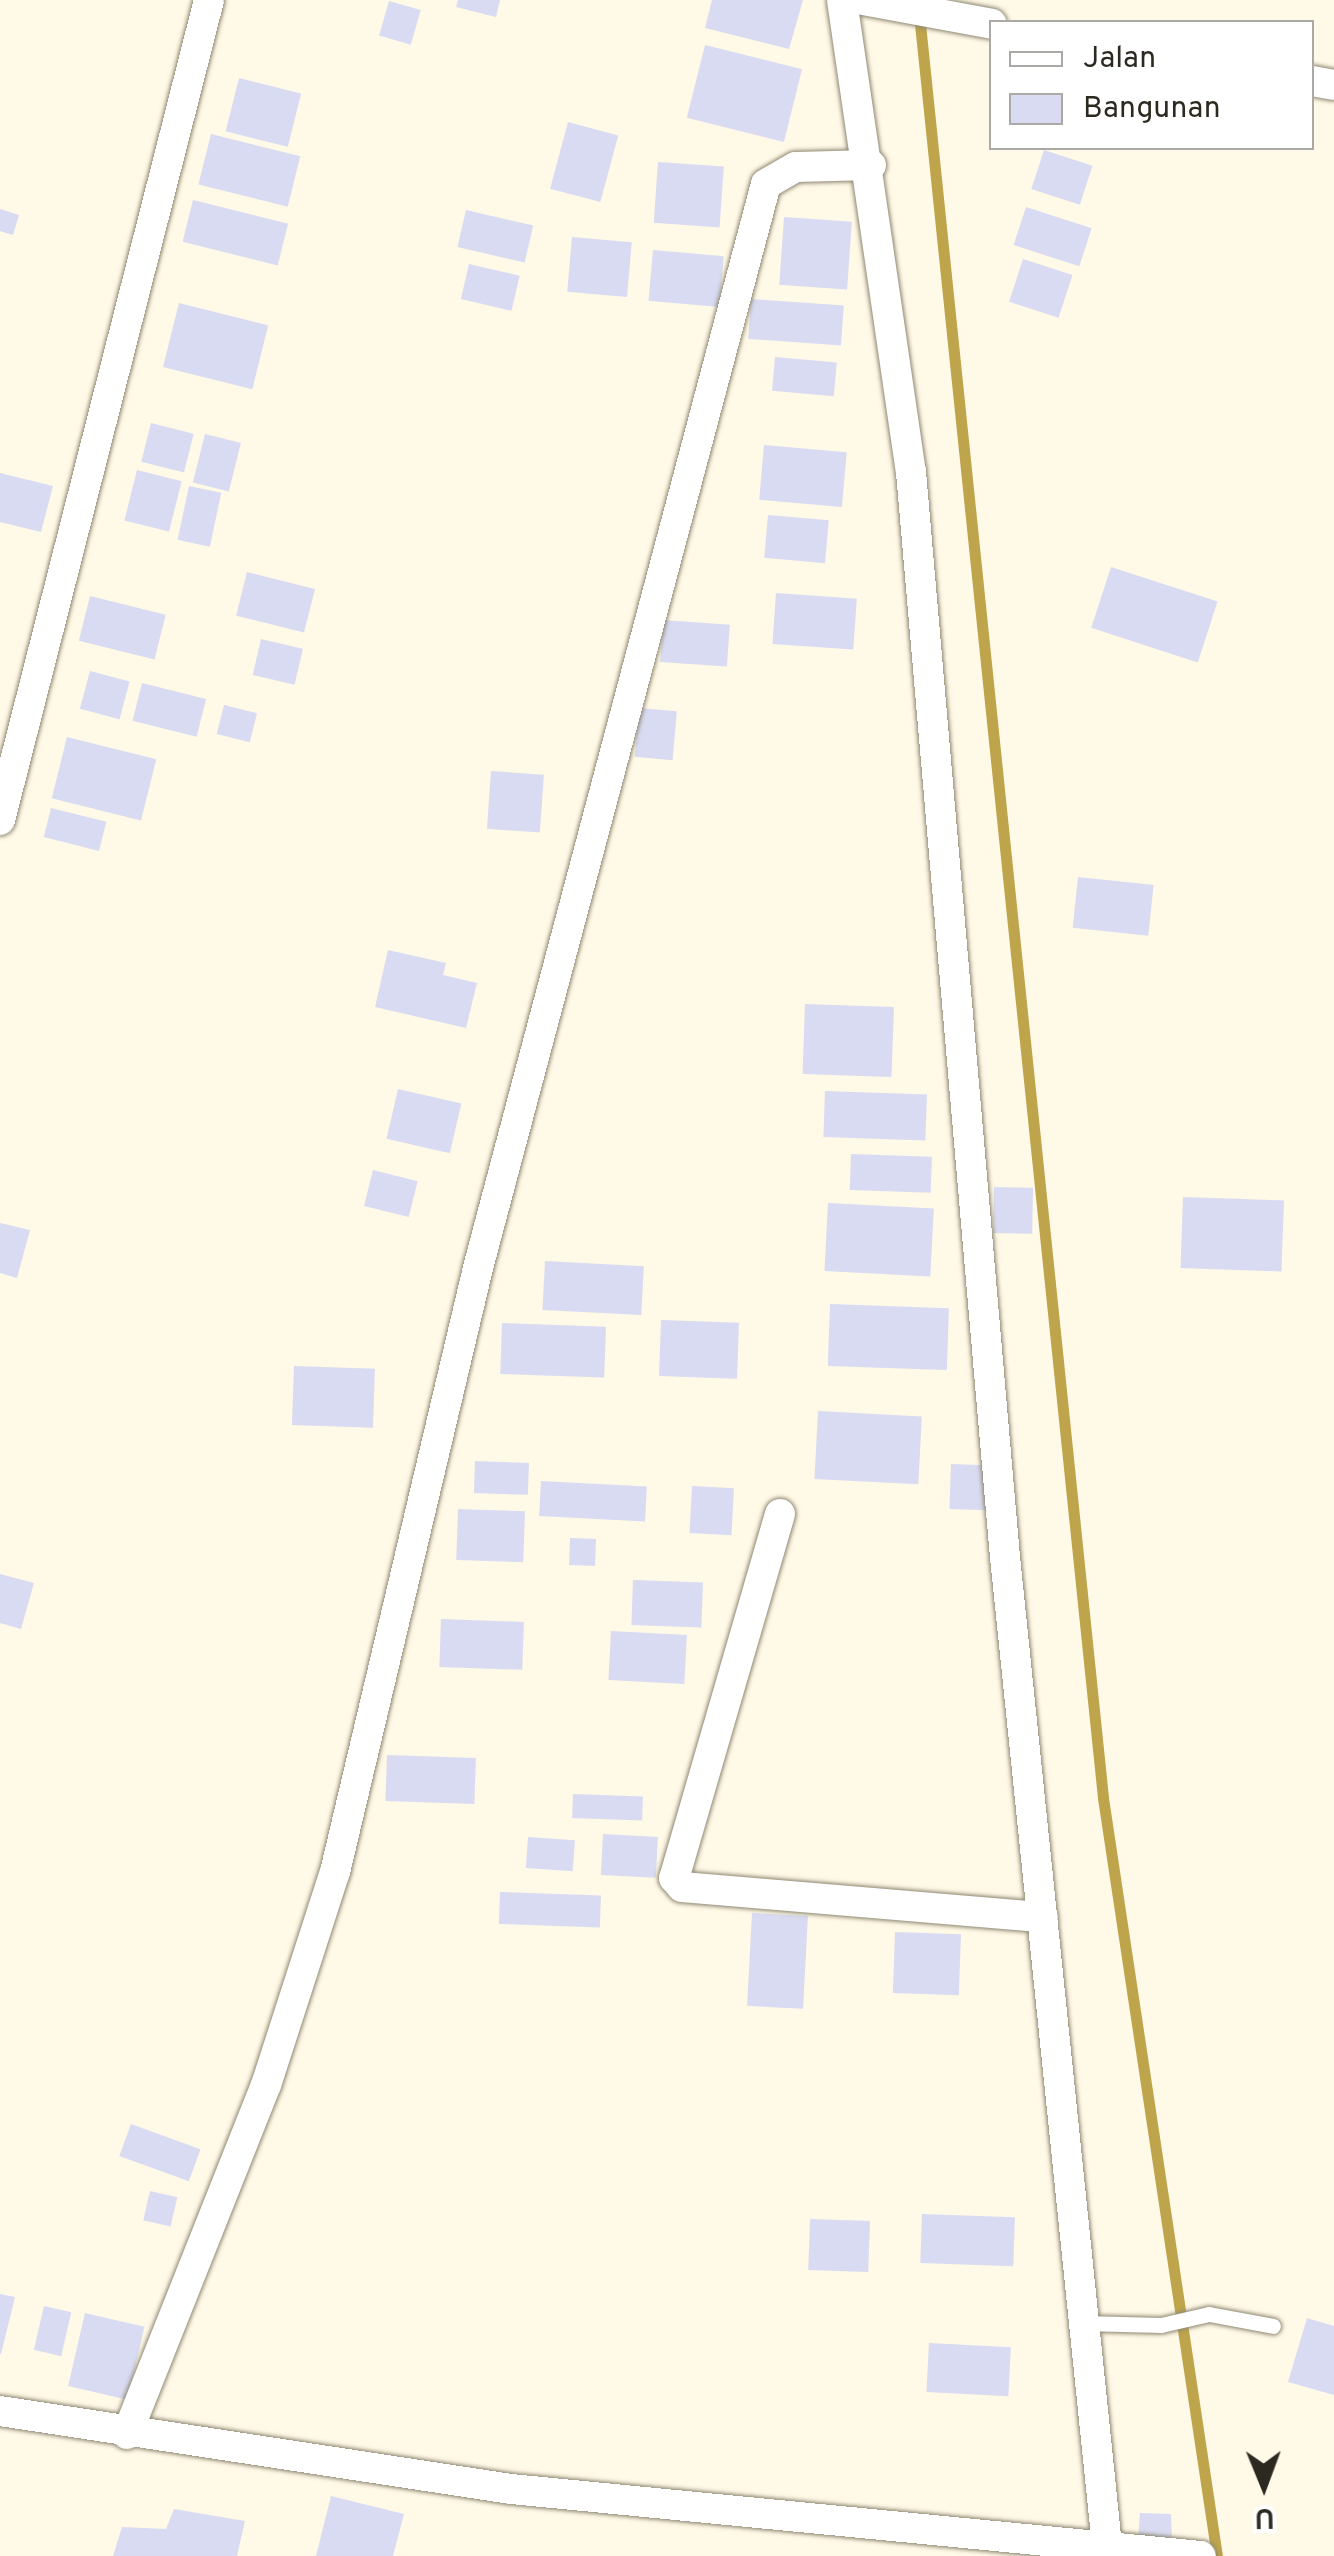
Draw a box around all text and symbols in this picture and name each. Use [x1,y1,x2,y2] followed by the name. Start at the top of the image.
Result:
[989,20,1314,150] legend
[1083,41,1156,78] text: Jalan
[1083,91,1221,128] text: Bangunan
[1214,2436,1314,2536] north arrow
[1254,2498,1275,2534] text: U

